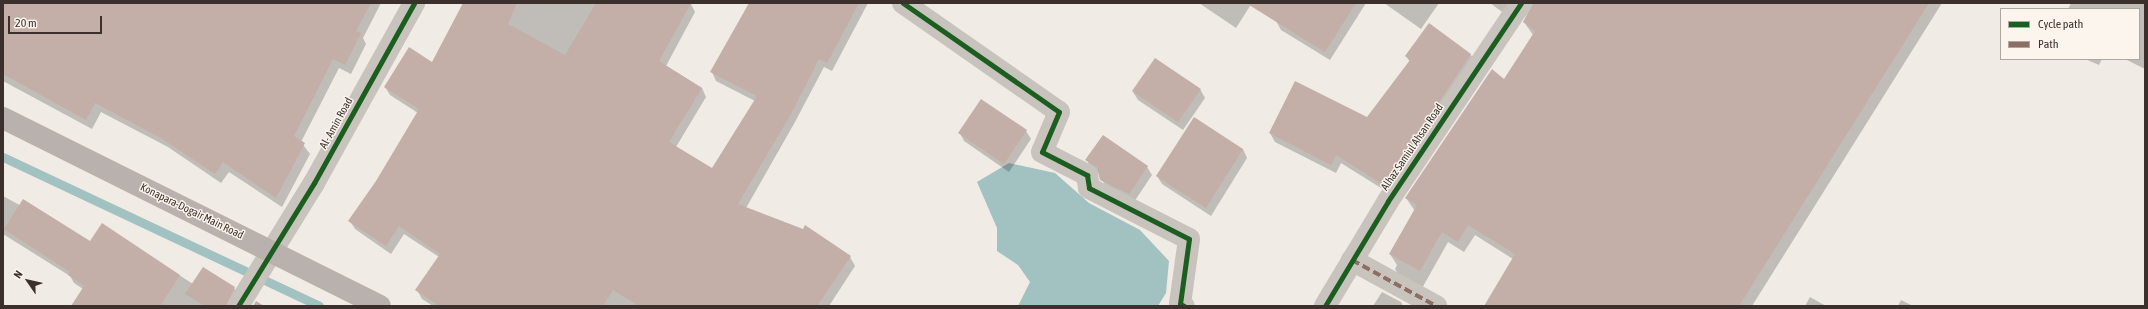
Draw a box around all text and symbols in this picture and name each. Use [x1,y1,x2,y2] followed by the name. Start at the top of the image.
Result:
[10,8,104,34] scale bar
[2000,8,2140,60] legend
[15,16,37,30] text: 20 m
[2038,17,2083,31] text: Cycle path
[2038,37,2059,51] text: Path
[317,95,355,151] street label: Al- Amin Road
[1378,101,1446,193] street label: Alhaz Samiul Ahsan Road
[138,180,246,242] street label: Konapara-Dogair Main Road
[8,261,48,301] north arrow
[11,268,25,280] text: N

